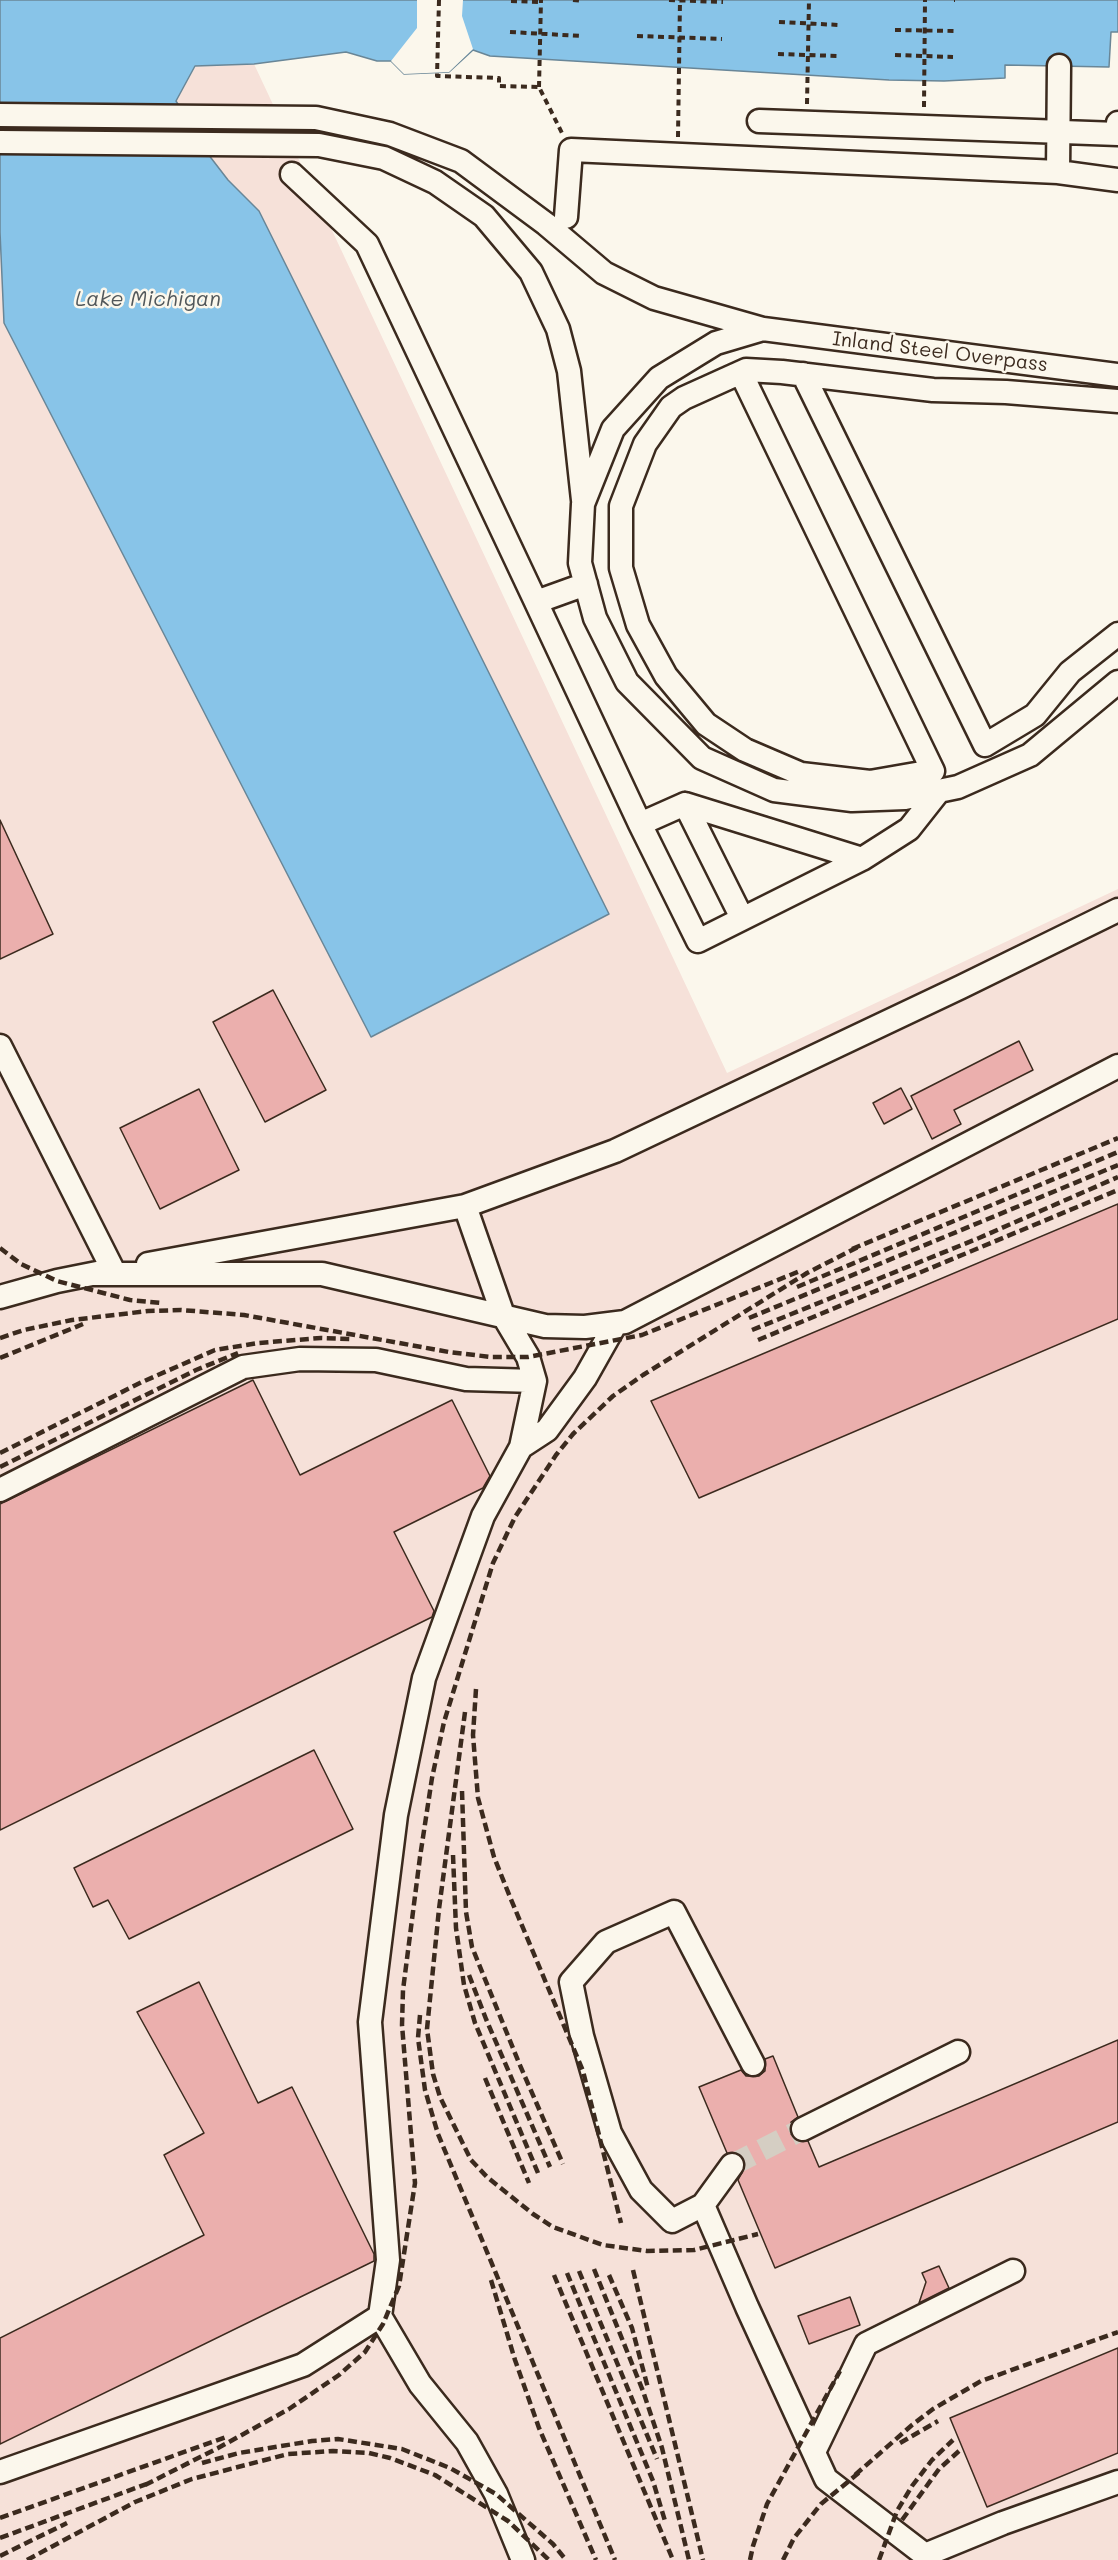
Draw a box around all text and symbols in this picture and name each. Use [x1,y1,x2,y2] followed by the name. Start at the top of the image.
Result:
[75,287,221,313] water label: Lake Michigan
[831,327,1049,377] street label: Inland Steel Overpass

